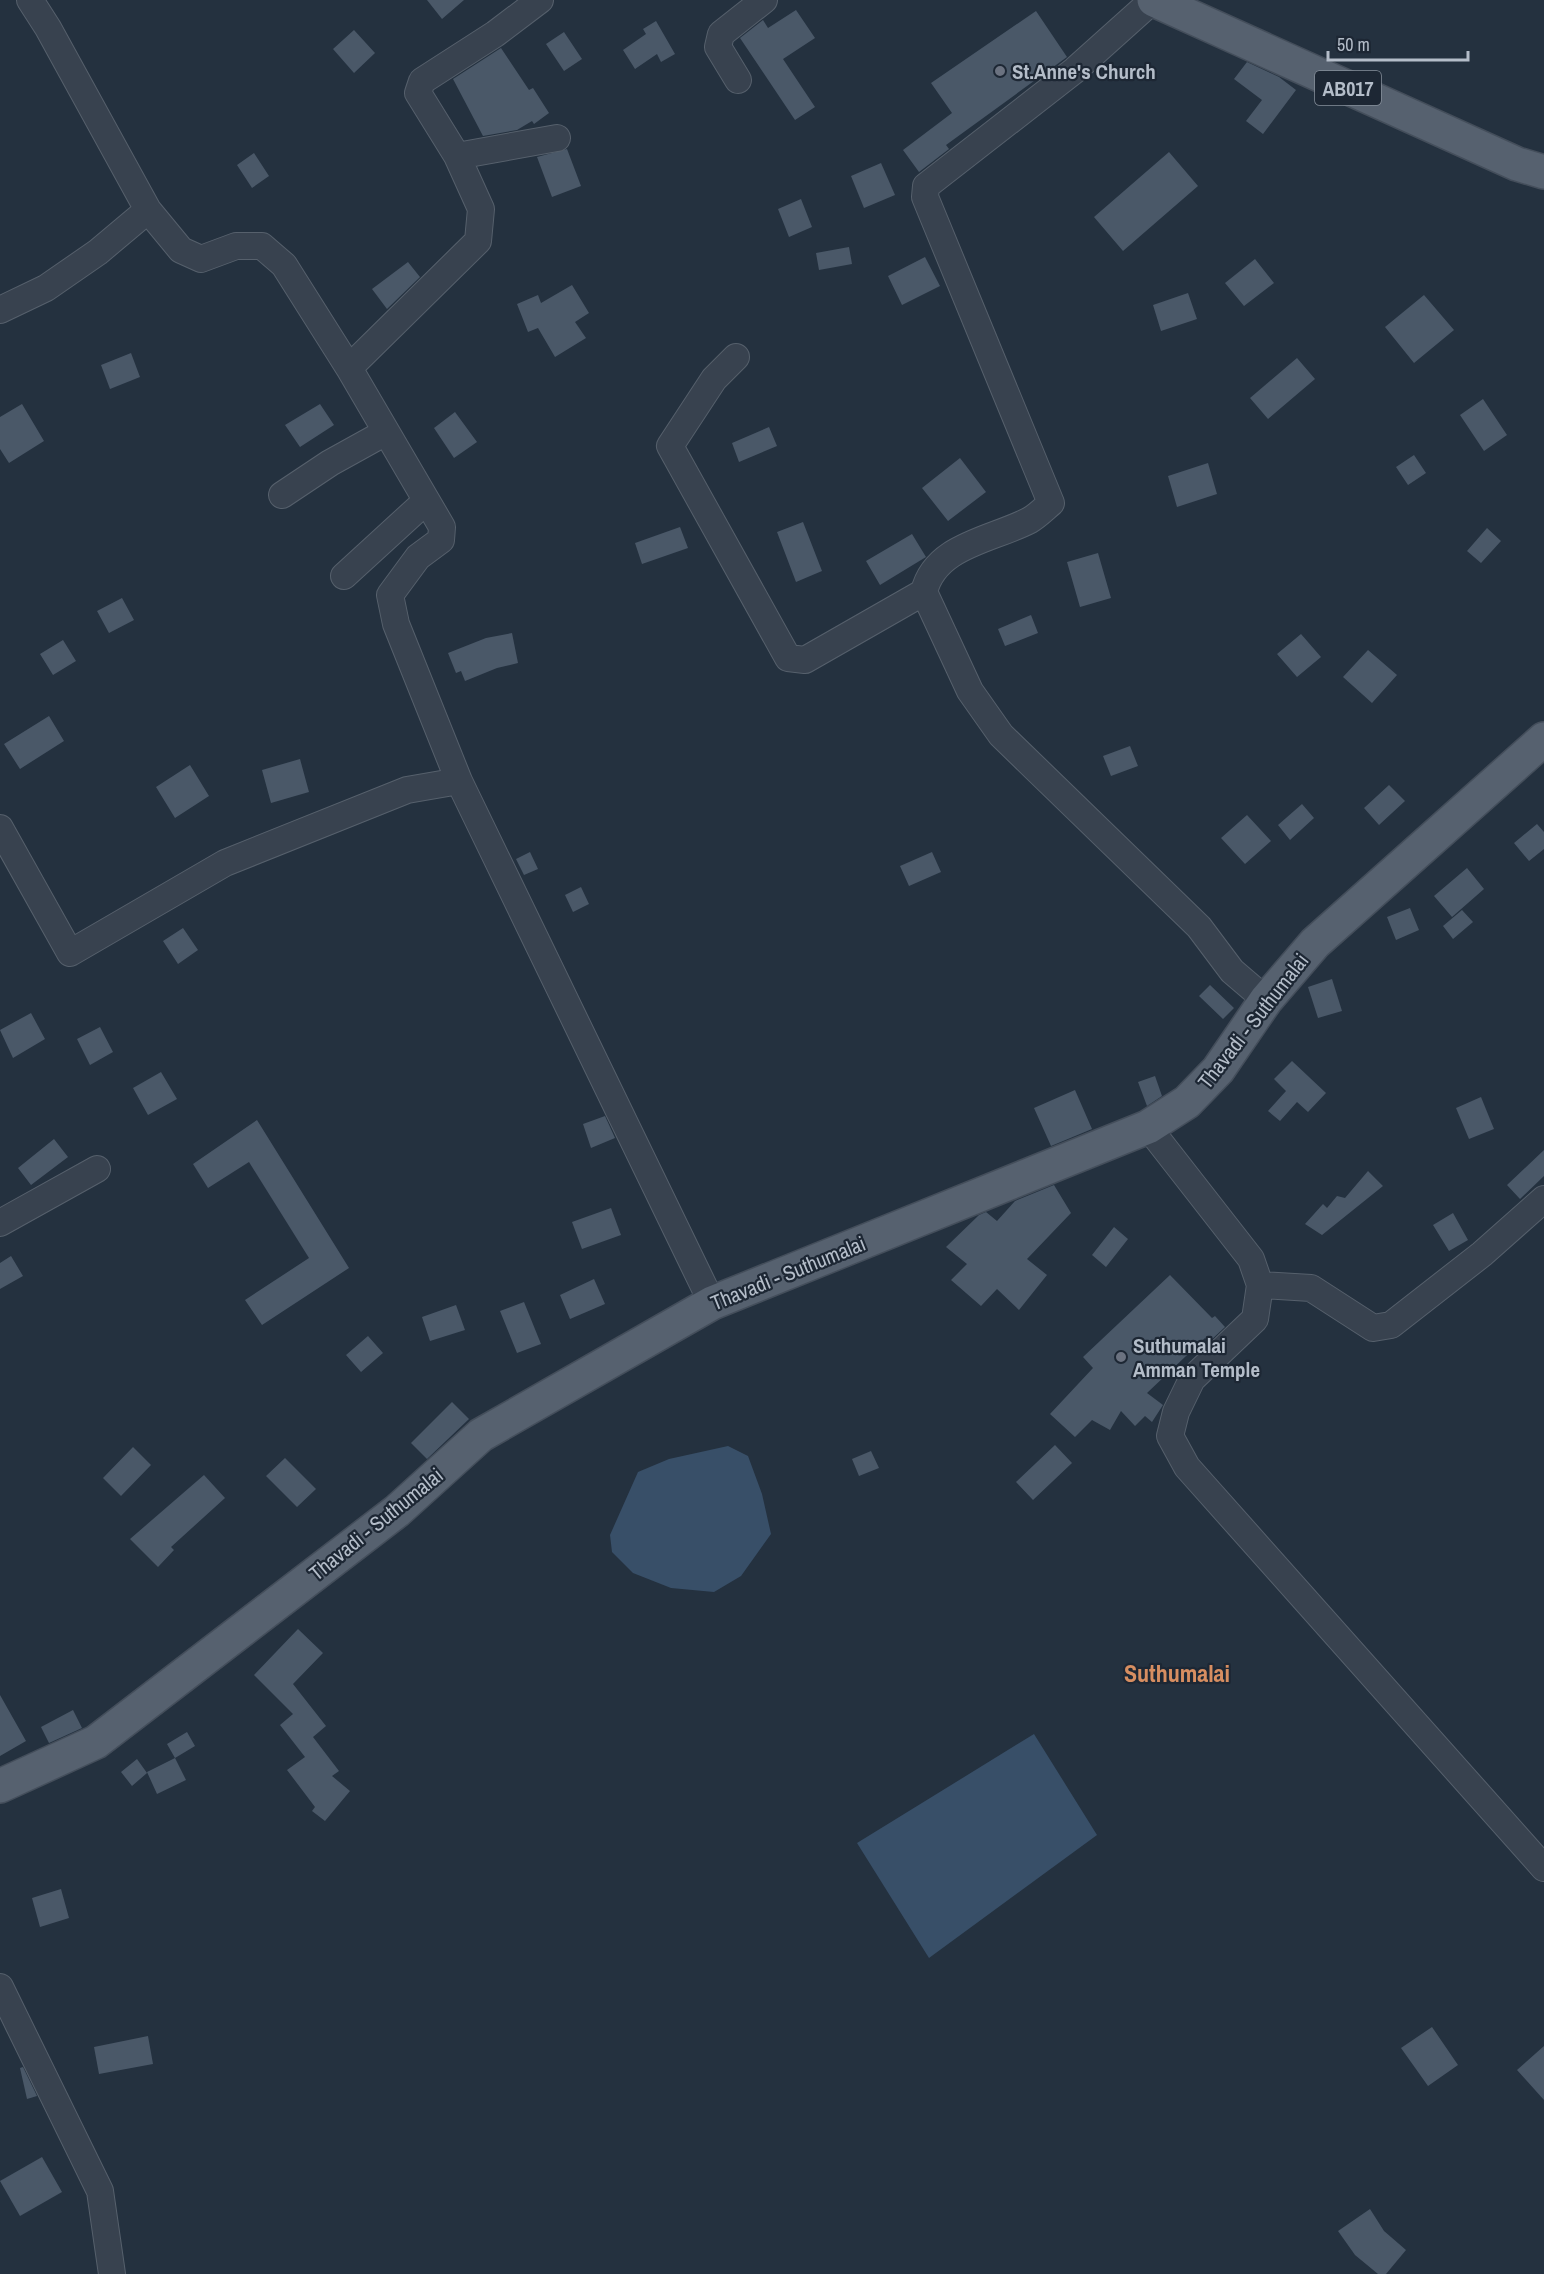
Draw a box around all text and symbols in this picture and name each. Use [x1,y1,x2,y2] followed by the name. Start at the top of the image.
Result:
[1328,24,1468,62] scale bar
[1337,32,1370,57] text: 50 m
[1012,57,1156,86] place label: St.Anne's Church
[993,64,1007,78] marker: St.Anne's Church
[1315,71,1381,105] road number: AB017
[1191,947,1315,1095] street label: Thavadi - Suthumalai
[706,1229,870,1317] street label: Thavadi - Suthumalai
[1133,1331,1260,1384] place label: Suthumalai Amman Temple
[1114,1350,1128,1364] marker: Suthumalai Amman Temple
[303,1461,449,1587] street label: Thavadi - Suthumalai
[1124,1657,1230,1689] district label: Suthumalai

